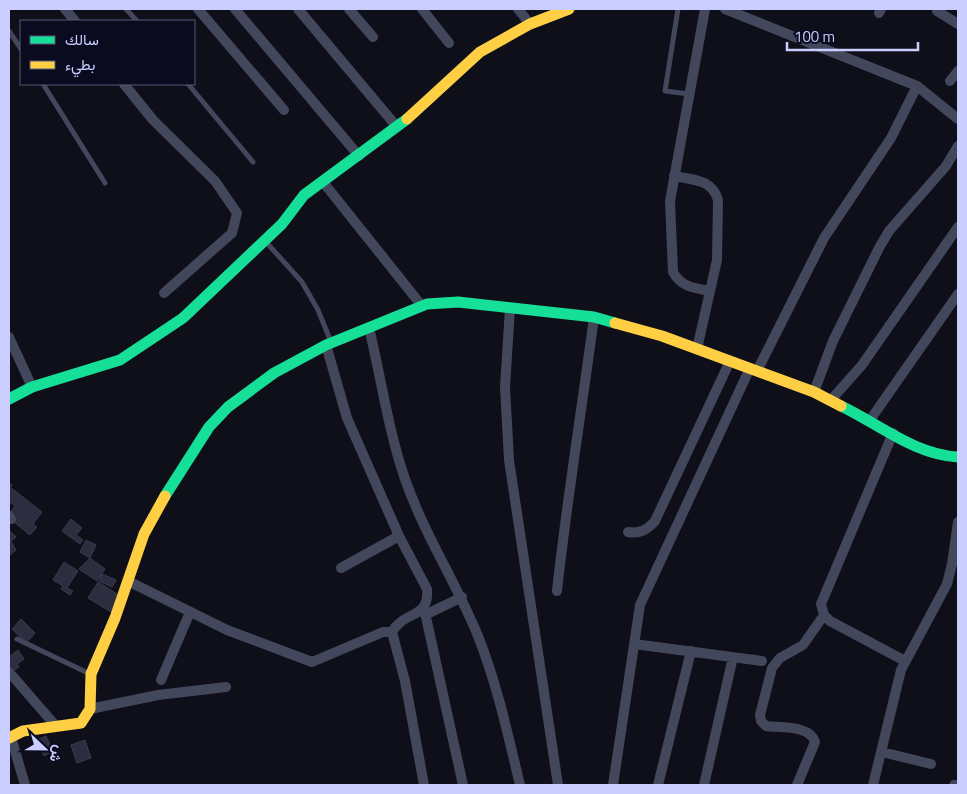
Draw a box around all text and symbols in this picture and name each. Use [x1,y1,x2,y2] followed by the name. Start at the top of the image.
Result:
[20,20,195,85] legend
[787,20,918,52] scale bar
[794,25,835,48] text: 100 m
[65,28,99,51] text: سالك
[65,53,95,78] text: بطيء
[20,724,70,774] north arrow
[45,742,70,766] text: ش

